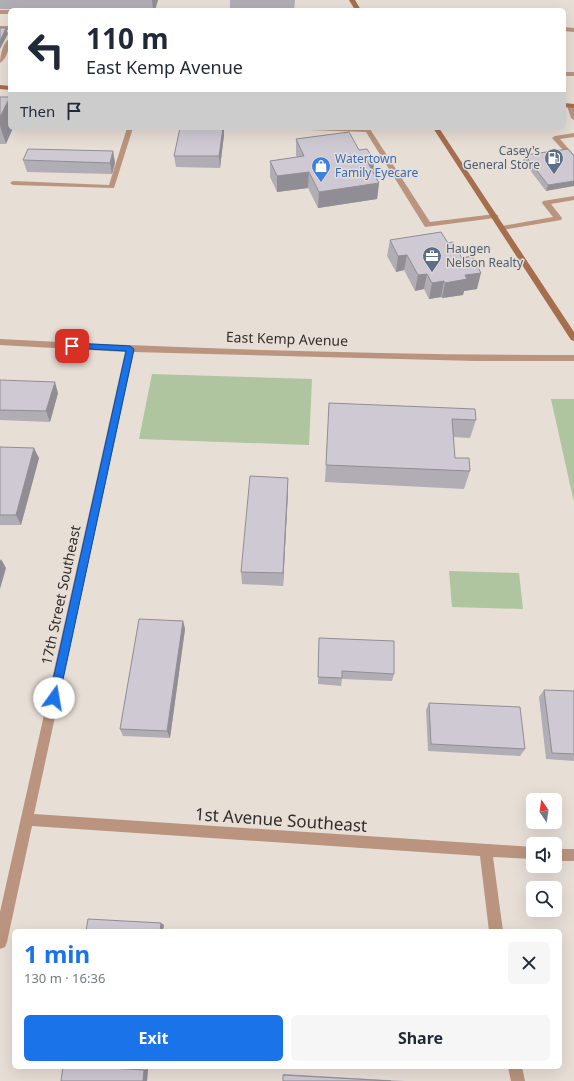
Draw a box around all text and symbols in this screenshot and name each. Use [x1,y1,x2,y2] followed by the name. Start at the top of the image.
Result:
[86,19,169,57] text: 110 m
[20,24,72,76] icon: left
[86,55,243,79] text: East Kemp Avenue
[63,100,85,122] icon: arrive
[20,101,55,121] text: Then
[463,142,540,173] place label: Casey's General Store
[543,147,565,175] fuel station icon: Casey's General Store
[335,150,418,181] place label: Watertown Family Eyecare
[310,155,332,183] shop icon: Watertown Family Eyecare
[446,240,524,271] place label: Haugen Nelson Realty
[421,245,443,273] office icon: Haugen Nelson Realty
[226,327,348,350] street label: East Kemp Avenue
[55,329,89,363] pin
[61,335,83,357] icon: arrive
[36,523,85,666] street label: 17th Street Southeast
[33,677,75,719] position arrow
[526,793,562,829] north arrow
[526,793,562,917] map controls
[194,802,368,837] street label: 1st Avenue Southeast
[526,837,562,873] button: sound
[526,881,562,917] button: search
[24,937,90,970] text: 1 min
[508,942,550,984] button: close
[24,969,105,987] text: 130 m · 16:36
[24,1015,283,1061] button: Exit
[291,1015,550,1061] button: Share

